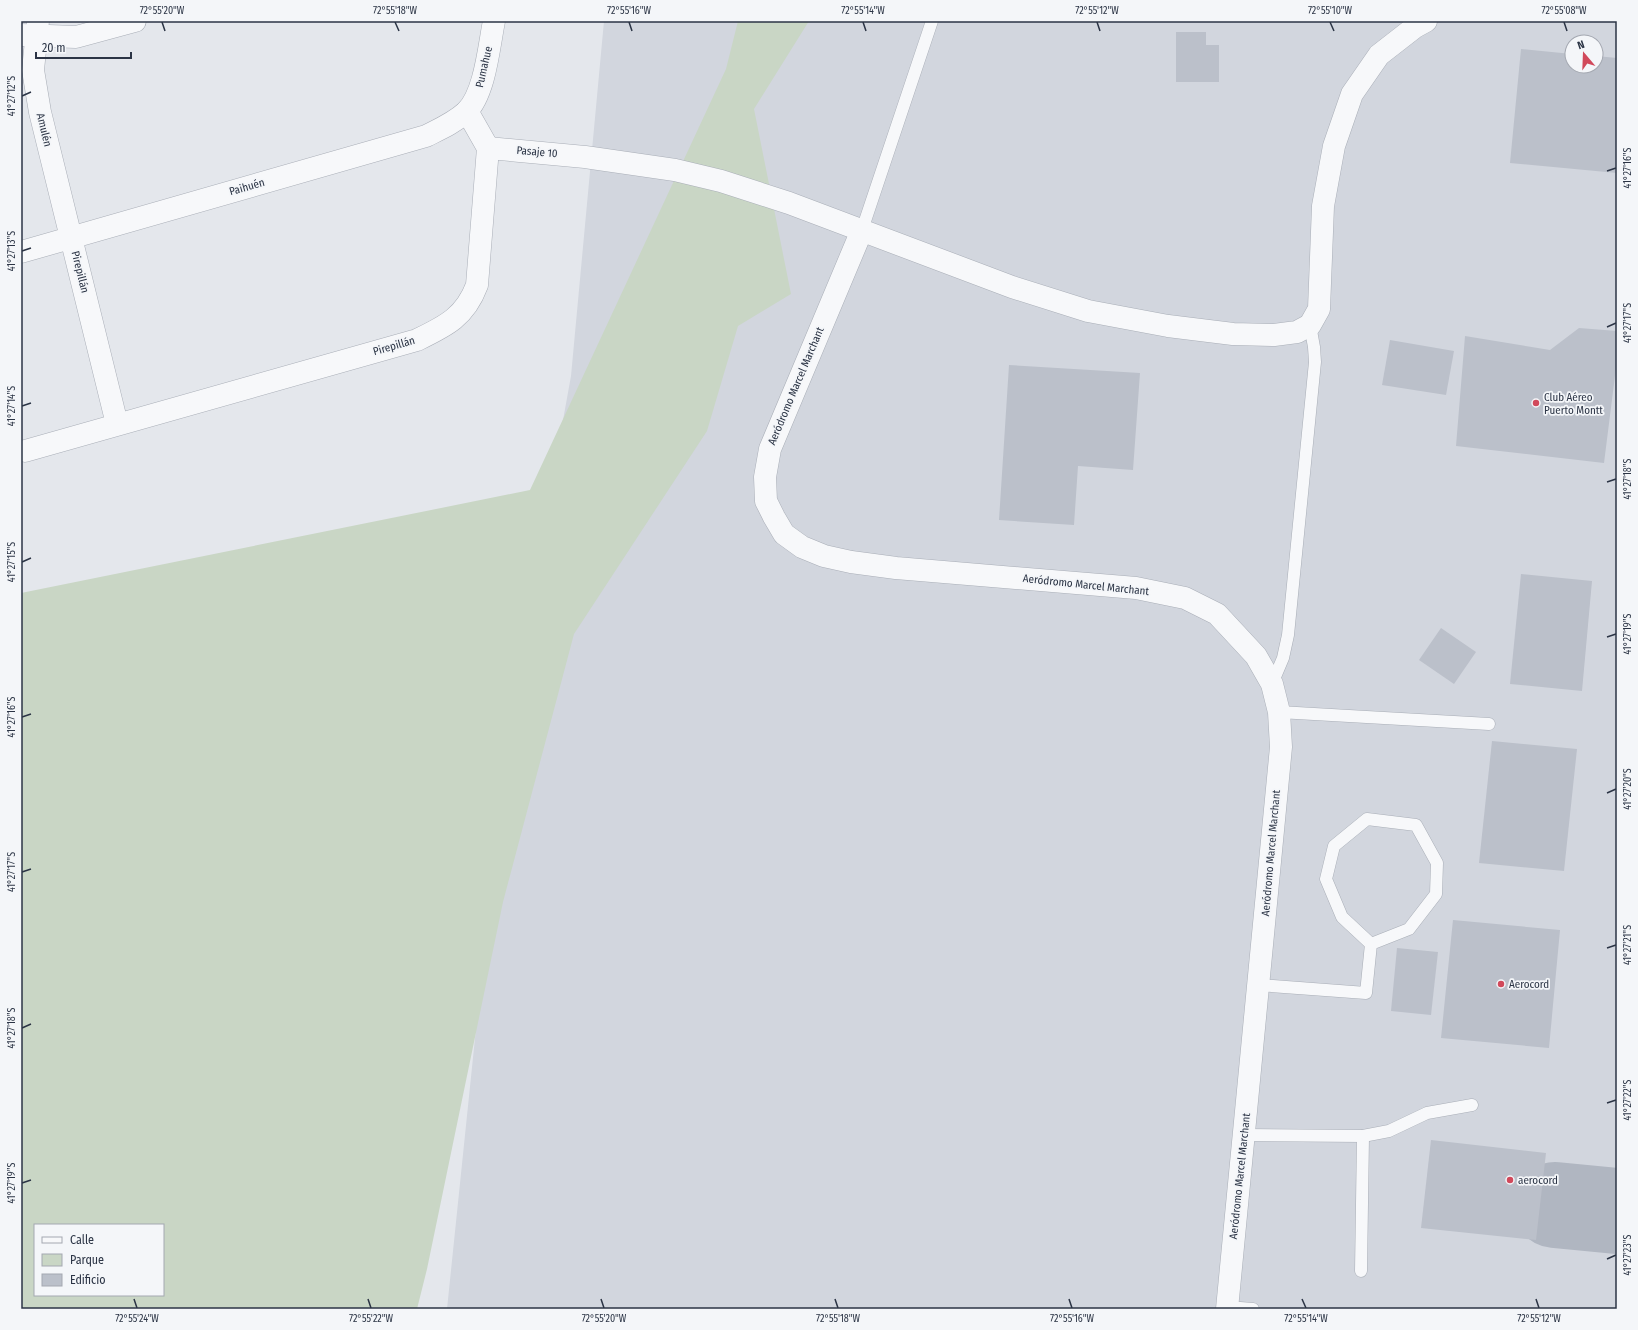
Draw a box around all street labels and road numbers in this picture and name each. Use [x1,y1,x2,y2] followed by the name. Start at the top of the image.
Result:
[473,45,495,89] street label: Pumahue
[34,112,54,148] street label: Amulén
[516,144,558,160] street label: Pasaje 10
[228,176,266,198] street label: Paihuén
[68,250,92,294] street label: Pirepillán
[765,325,827,447] street label: Aeródromo Marcel Marchant
[372,334,416,358] street label: Pirepillán
[1022,572,1150,598] street label: Aeródromo Marcel Marchant
[1259,789,1283,917] street label: Aeródromo Marcel Marchant
[1227,1112,1253,1240] street label: Aeródromo Marcel Marchant

